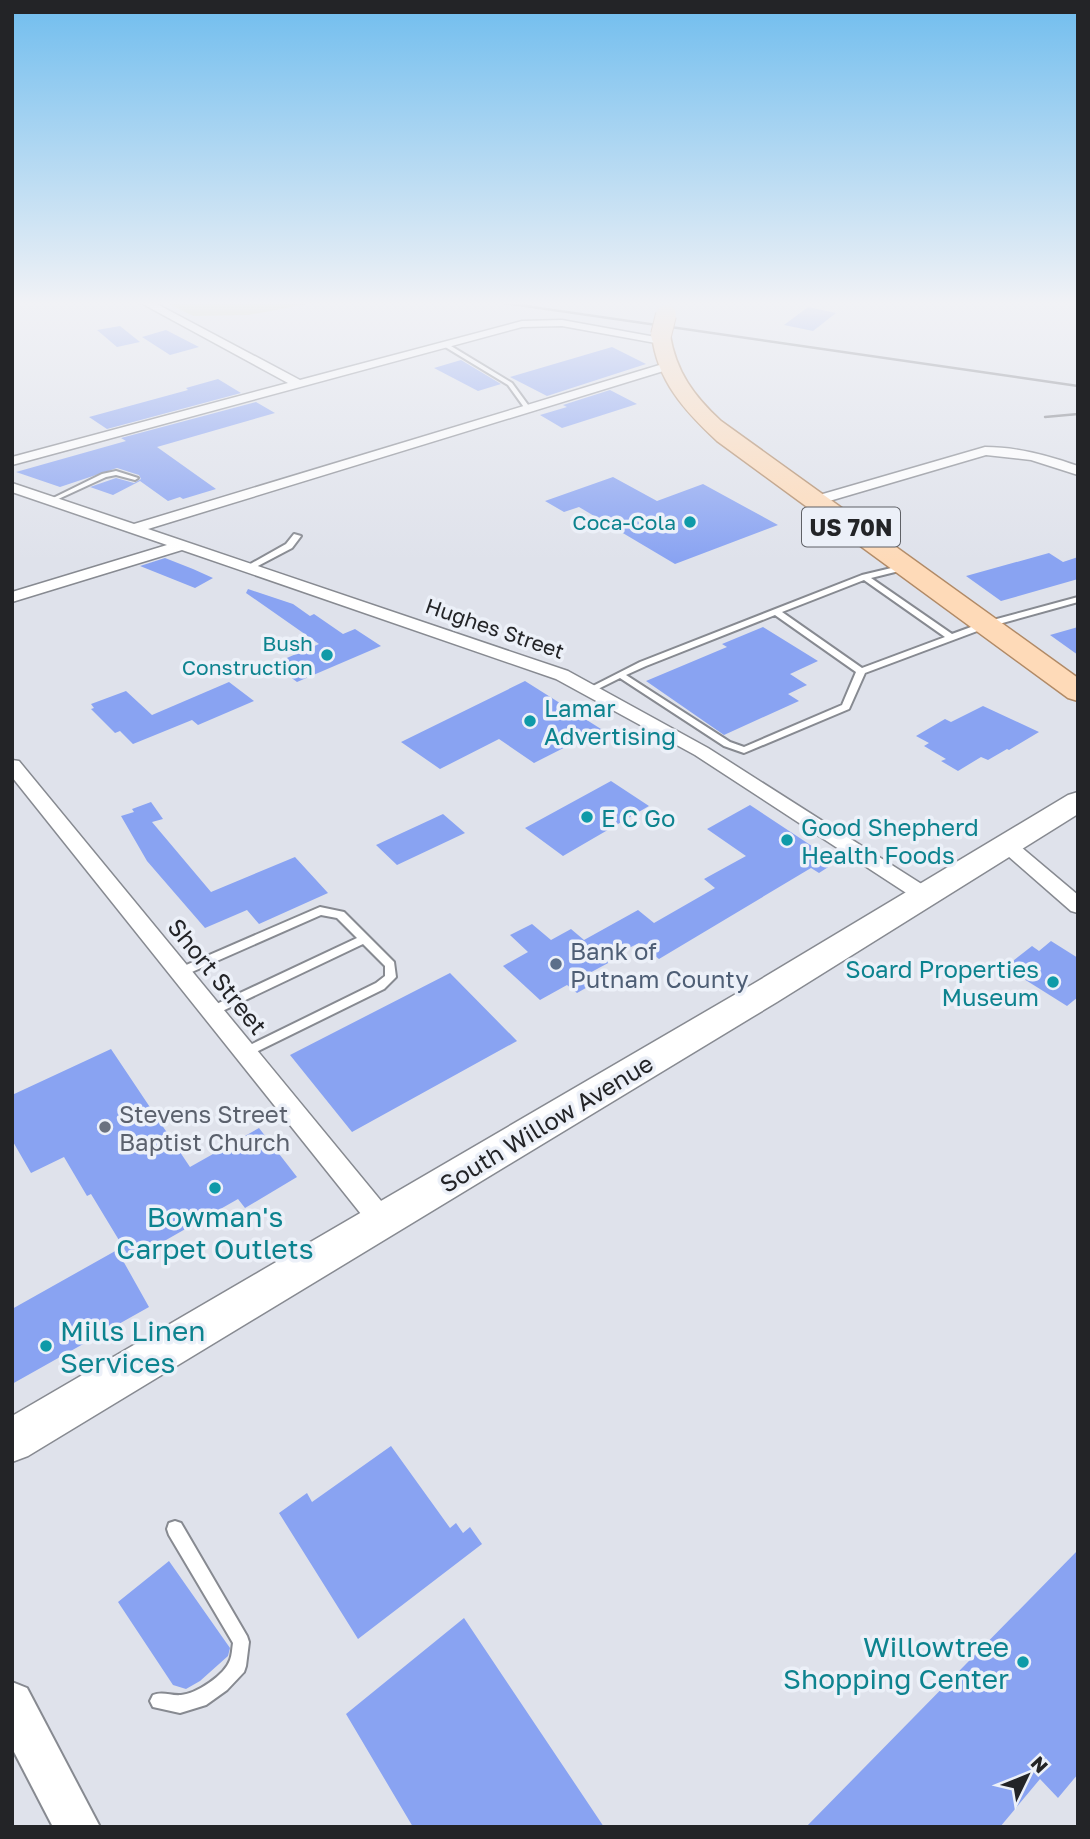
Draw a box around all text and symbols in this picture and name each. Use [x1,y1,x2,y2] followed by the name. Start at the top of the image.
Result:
[802,508,900,547] road number: US 70N
[572,509,676,535] place label: Coca-Cola
[682,514,698,530] marker: Coca-Cola
[422,592,568,664] street label: Hughes Street
[182,630,313,680] place label: Bush Construction
[319,647,335,663] marker: Bush Construction
[544,693,676,750] place label: Lamar Advertising
[522,713,538,729] marker: Lamar Advertising
[601,803,675,832] place label: E C Go
[579,809,595,825] marker: E C Go
[801,812,979,869] place label: Good Shepherd Health Foods
[779,832,795,848] marker: Good Shepherd Health Foods
[162,912,274,1040] street label: Short Street
[570,936,749,993] place label: Bank of Putnam County
[845,954,1039,1011] place label: Soard Properties Museum
[548,956,564,972] marker: Bank of Putnam County
[1045,974,1061,990] marker: Soard Properties Museum
[434,1048,658,1198] street label: South Willow Avenue
[119,1099,290,1156] place label: Stevens Street Baptist Church
[97,1119,113,1135] marker: Stevens Street Baptist Church
[207,1180,223,1196] marker: Bowman's Carpet Outlets
[116,1200,314,1265] place label: Bowman's Carpet Outlets
[60,1314,206,1379] place label: Mills Linen Services
[38,1338,54,1354] marker: Mills Linen Services
[783,1630,1009,1695] place label: Willowtree Shopping Center
[1015,1654,1031,1670] marker: Willowtree Shopping Center
[992,1741,1062,1811] north arrow
[1026,1751,1053,1777] text: N

